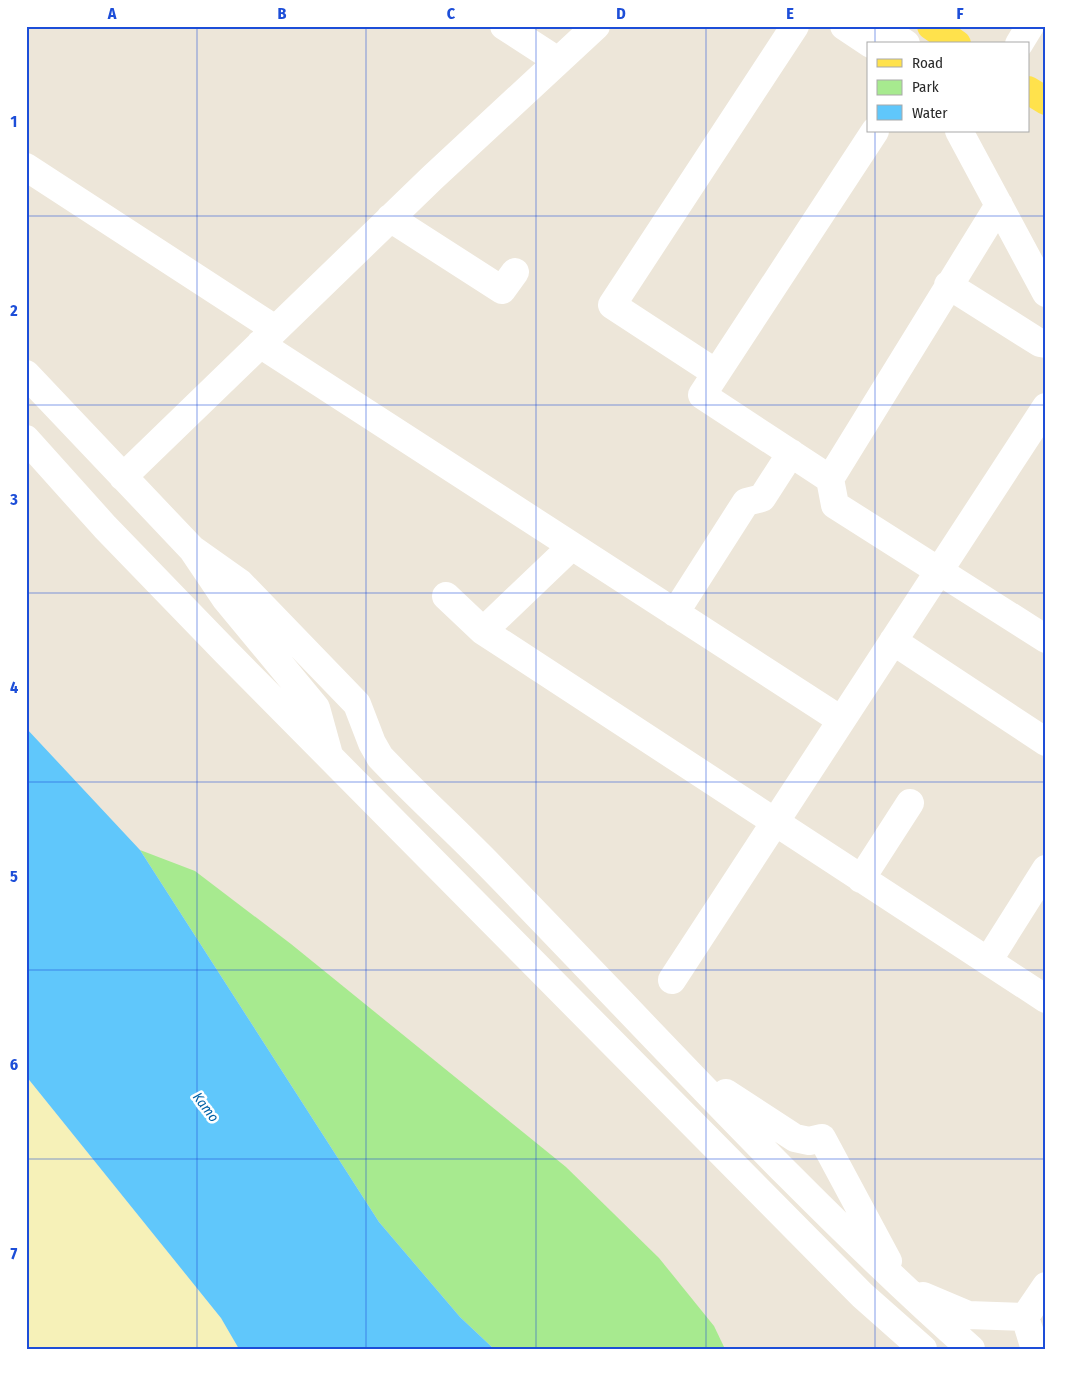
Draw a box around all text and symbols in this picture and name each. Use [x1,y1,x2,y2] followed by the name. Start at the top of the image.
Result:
[107,4,117,23] text: A
[278,4,287,23] text: B
[447,4,456,23] text: C
[616,4,626,23] text: D
[786,4,794,23] text: E
[956,4,964,23] text: F
[867,42,1030,132] legend
[912,54,943,72] text: Road
[912,78,939,96] text: Park
[912,104,948,122] text: Water
[11,112,17,131] text: 1
[9,301,18,320] text: 2
[9,490,18,509] text: 3
[10,678,18,697] text: 4
[10,867,18,886] text: 5
[10,1055,18,1074] text: 6
[189,1089,222,1125] water label: Kamo
[11,1244,18,1263] text: 7

